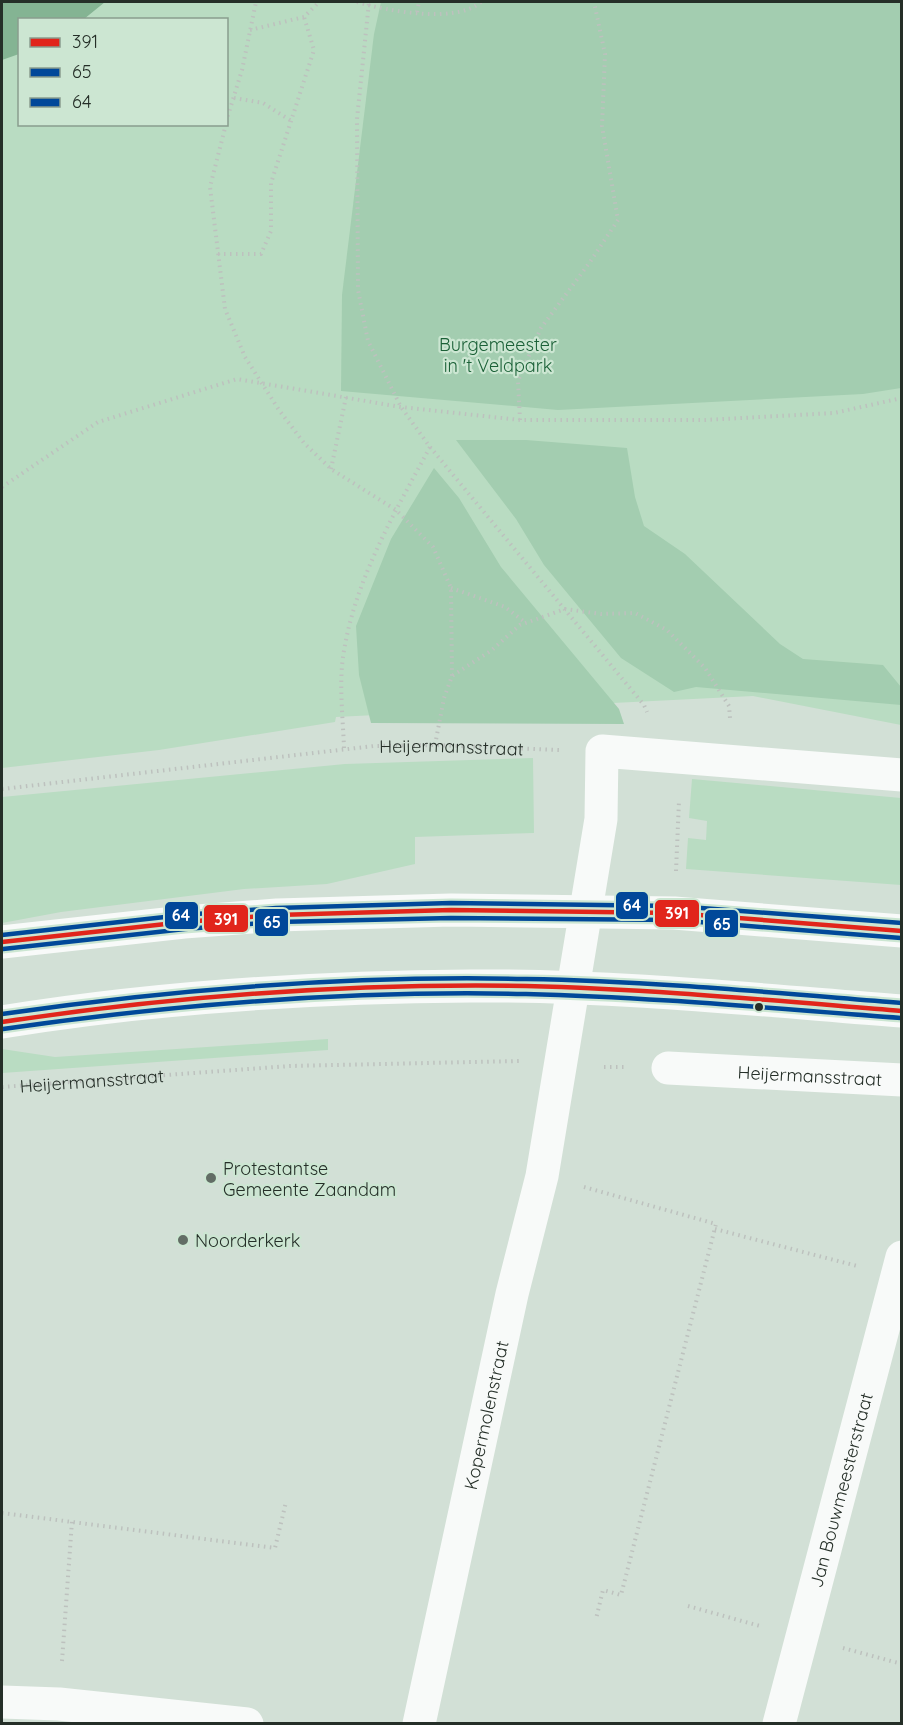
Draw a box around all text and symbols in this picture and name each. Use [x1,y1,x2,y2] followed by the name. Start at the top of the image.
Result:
[18,18,228,126] legend
[72,30,98,53] text: 391
[72,60,92,83] text: 65
[72,90,91,113] text: 64
[439,333,557,377] park label: Burgemeester in 't Veldpark
[379,733,524,760] street label: Heijermansstraat
[615,891,649,920] line badge: 64
[623,895,642,915] text: 64
[654,899,700,928] line badge: 391
[164,901,199,930] line badge: 64
[665,903,689,923] text: 391
[203,904,249,933] line badge: 391
[172,905,191,925] text: 64
[254,908,289,937] line badge: 65
[214,909,238,929] text: 391
[704,909,739,938] line badge: 65
[263,912,281,932] text: 65
[713,914,731,934] text: 65
[753,1001,765,1013] unlabelled marker
[737,1060,883,1090] street label: Heijermansstraat
[19,1064,165,1097] street label: Heijermansstraat
[223,1157,396,1201] place label: Protestantse Gemeente Zaandam
[204,1171,218,1185] marker: Protestantse Gemeente Zaandam
[195,1229,300,1252] place label: Noorderkerk
[176,1233,190,1247] marker: Noorderkerk
[459,1338,513,1492] street label: Kopermolenstraat
[804,1390,877,1590] street label: Jan Bouwmeesterstraat

